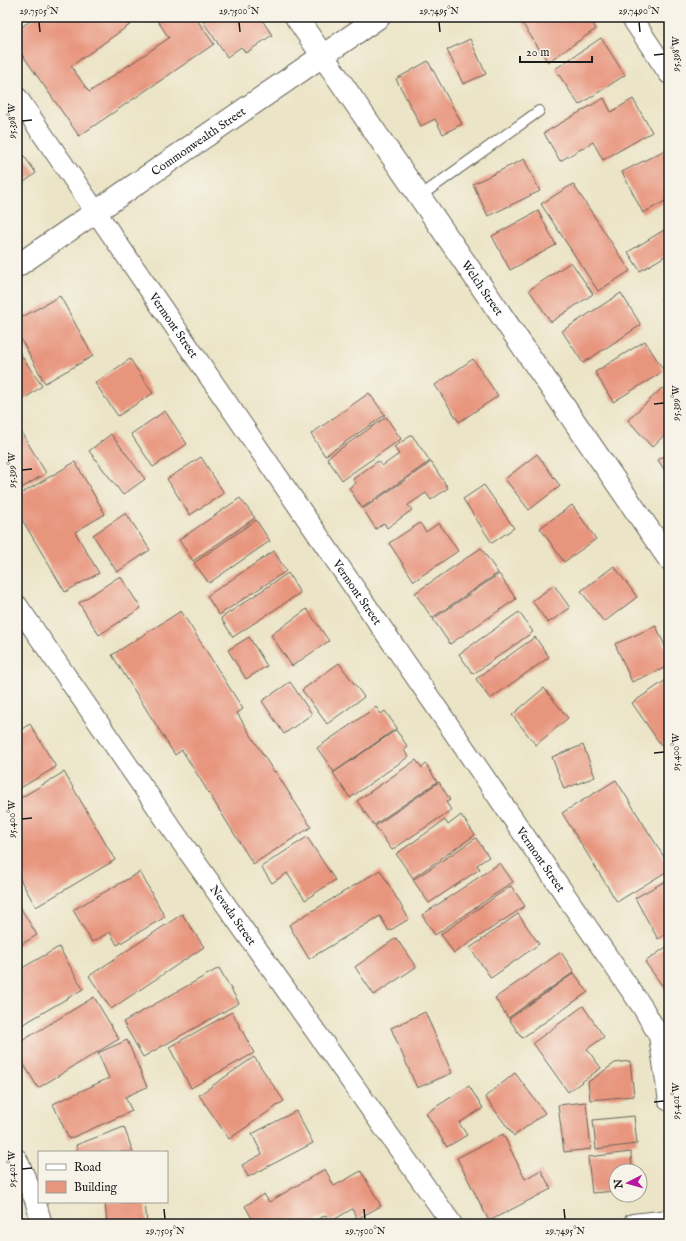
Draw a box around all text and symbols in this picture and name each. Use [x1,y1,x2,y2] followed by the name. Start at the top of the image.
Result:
[19,5,59,18] text: 29.7505°N
[219,5,260,18] text: 29.7500°N
[419,5,459,18] text: 29.7495°N
[618,5,660,18] text: 29.7490°N
[670,36,683,72] text: 95.398°W
[520,38,592,64] scale bar
[526,45,549,60] text: 20 m
[6,103,19,139] text: 95.398°W
[149,104,249,179] street label: Commonwealth Street
[458,258,506,319] street label: Welch Street
[145,289,201,361] street label: Vermont Street
[670,385,683,422] text: 95.399°W
[6,452,19,489] text: 95.399°W
[329,556,385,628] street label: Vermont Street
[670,733,683,772] text: 95.400°W
[6,800,19,839] text: 95.400°W
[512,823,568,895] street label: Vermont Street
[206,882,259,948] street label: Nevada Street
[670,1082,683,1120] text: 95.401°W
[6,1150,19,1188] text: 95.401°W
[38,1151,168,1203] legend
[74,1160,102,1175] text: Road
[608,1163,648,1203] north arrow
[612,1178,627,1190] text: N
[74,1180,118,1195] text: Building
[145,1225,185,1238] text: 29.7505°N
[345,1225,386,1238] text: 29.7500°N
[545,1225,585,1238] text: 29.7495°N

